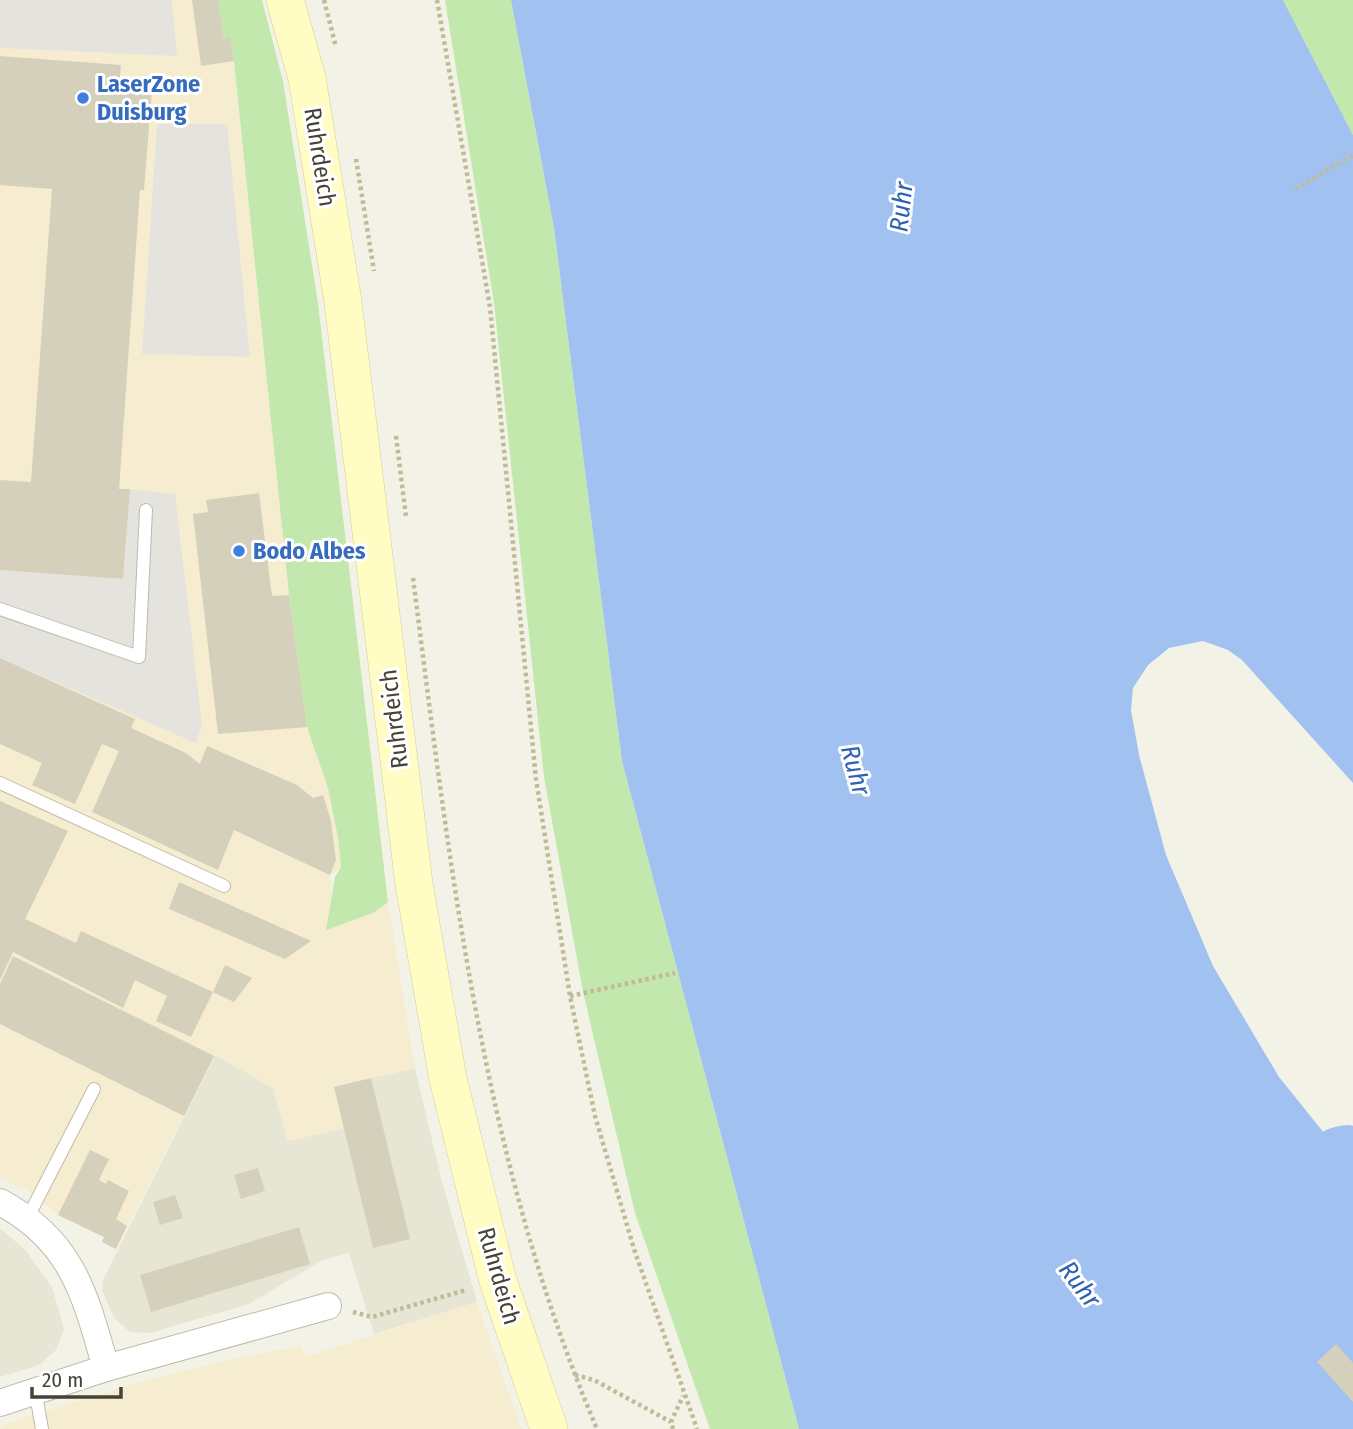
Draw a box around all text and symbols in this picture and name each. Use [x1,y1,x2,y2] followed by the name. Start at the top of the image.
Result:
[97,70,200,126] place label: LaserZone Duisburg
[75,90,91,106] marker: LaserZone Duisburg
[298,106,342,208] street label: Ruhrdeich
[883,180,920,234] water label: Ruhr
[253,537,366,565] place label: Bodo Albes
[231,543,247,559] marker: Bodo Albes
[374,668,414,770] street label: Ruhrdeich
[834,742,877,799] water label: Ruhr
[472,1224,526,1328] street label: Ruhrdeich
[1052,1255,1108,1314] water label: Ruhr
[32,1356,121,1400] scale bar
[42,1367,83,1393] text: 20 m

